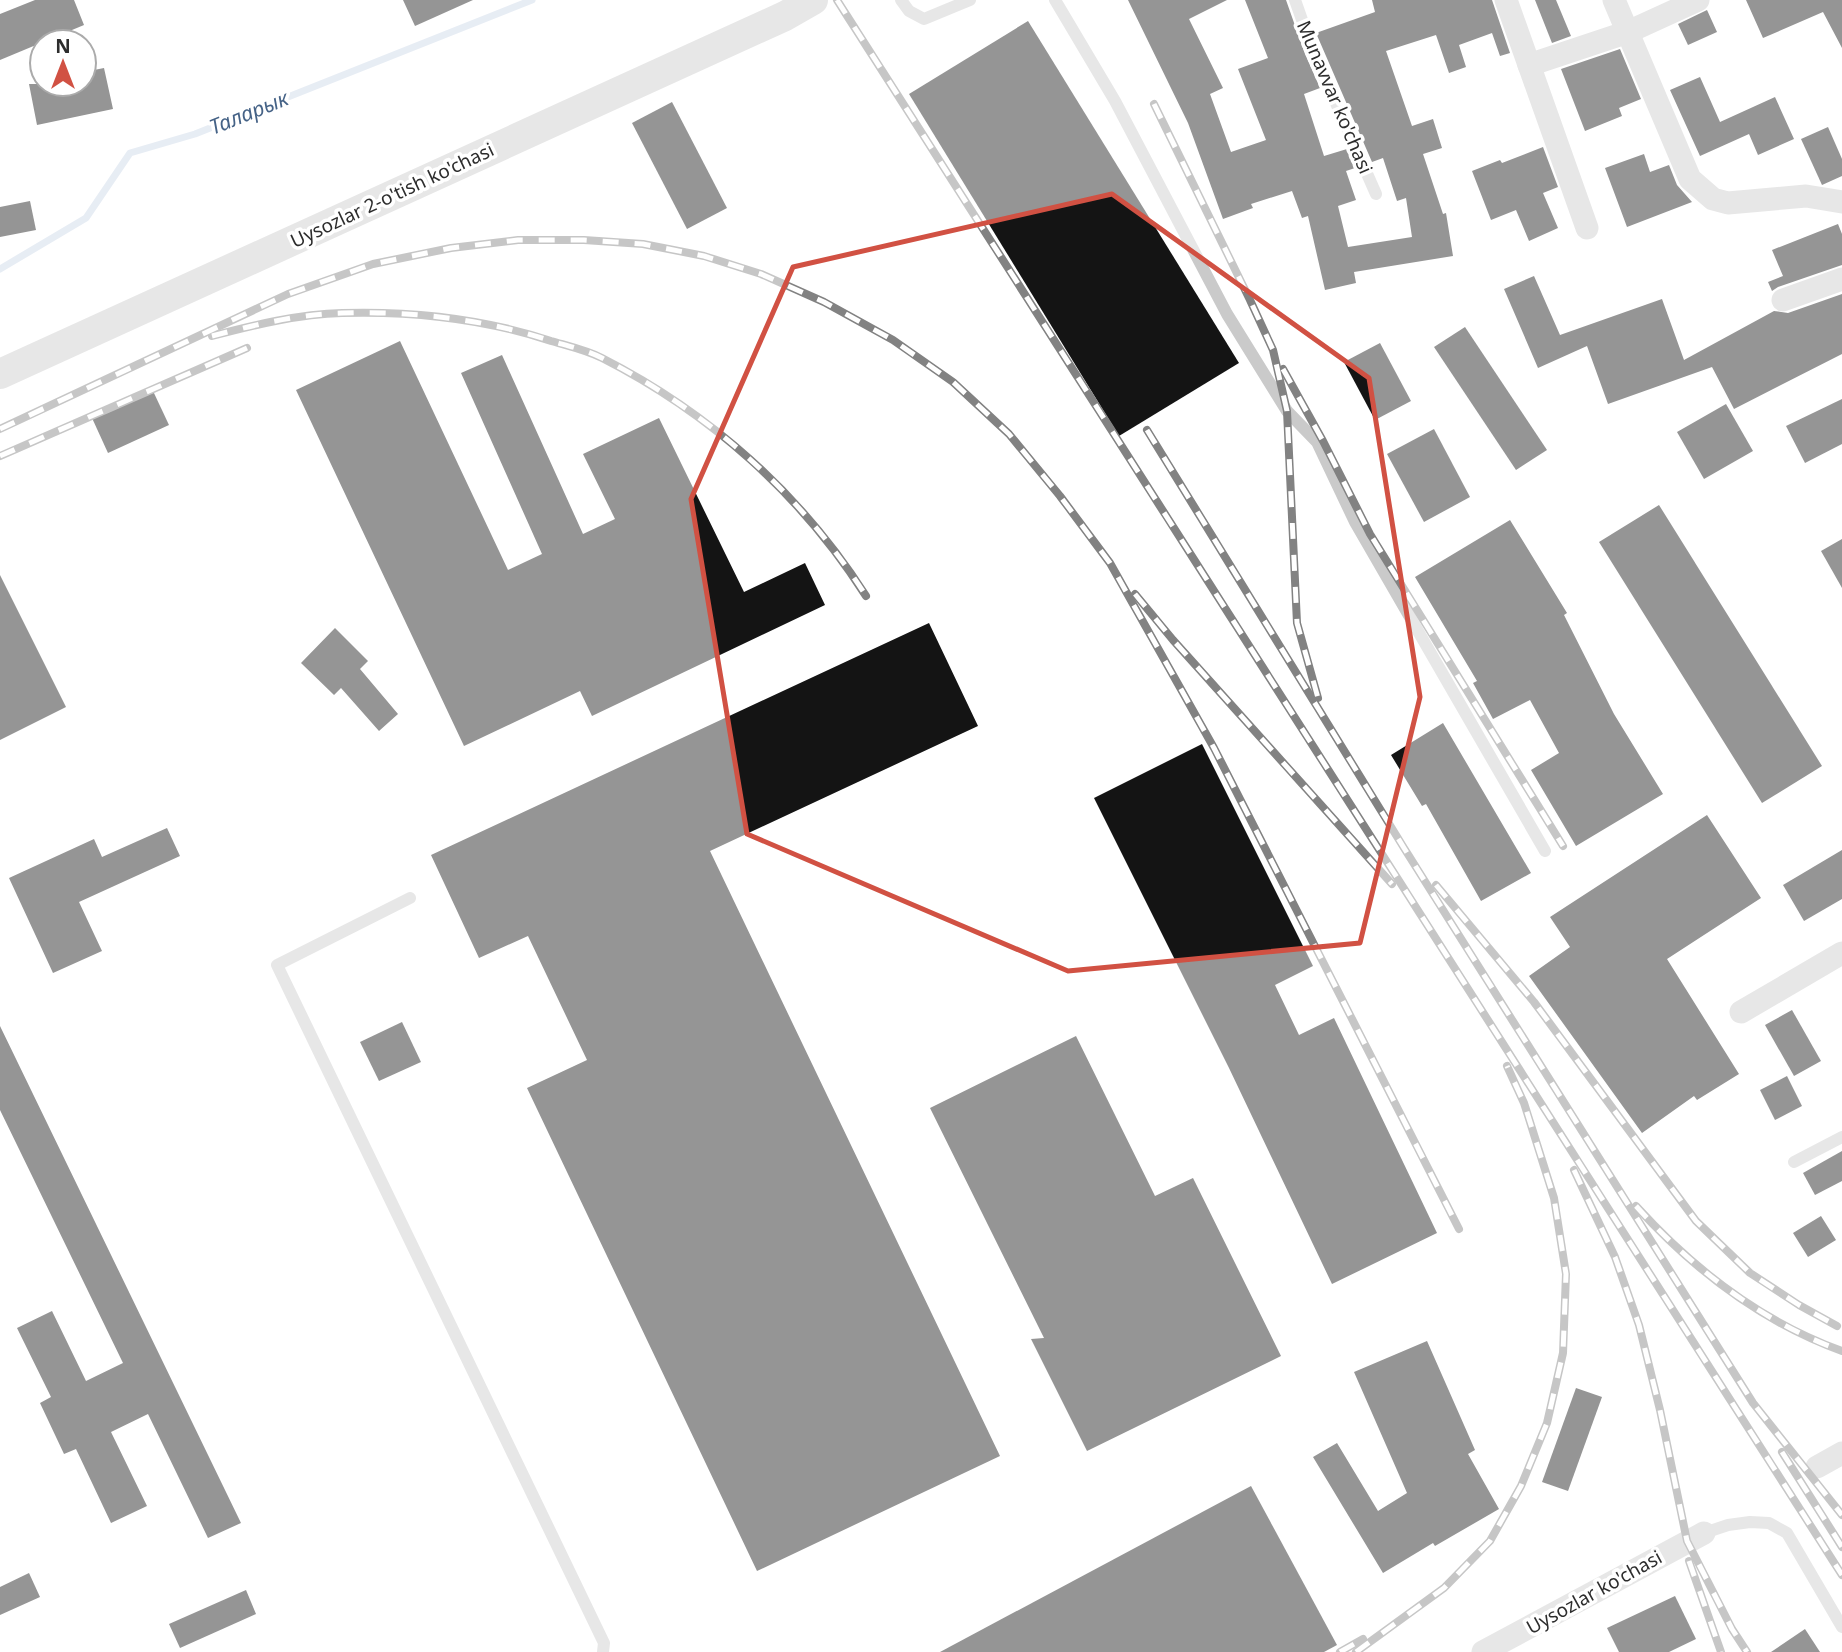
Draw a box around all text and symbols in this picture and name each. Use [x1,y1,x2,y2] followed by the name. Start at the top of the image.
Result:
[1291,16,1379,178] street label: Munavvar ko'chasi
[28,28,98,98] north arrow
[55,33,71,59] text: N
[205,83,294,141] water label: Таларык
[286,136,498,254] street label: Uysozlar 2-o'tish ko'chasi
[1521,1544,1667,1640] street label: Uysozlar ko'chasi

